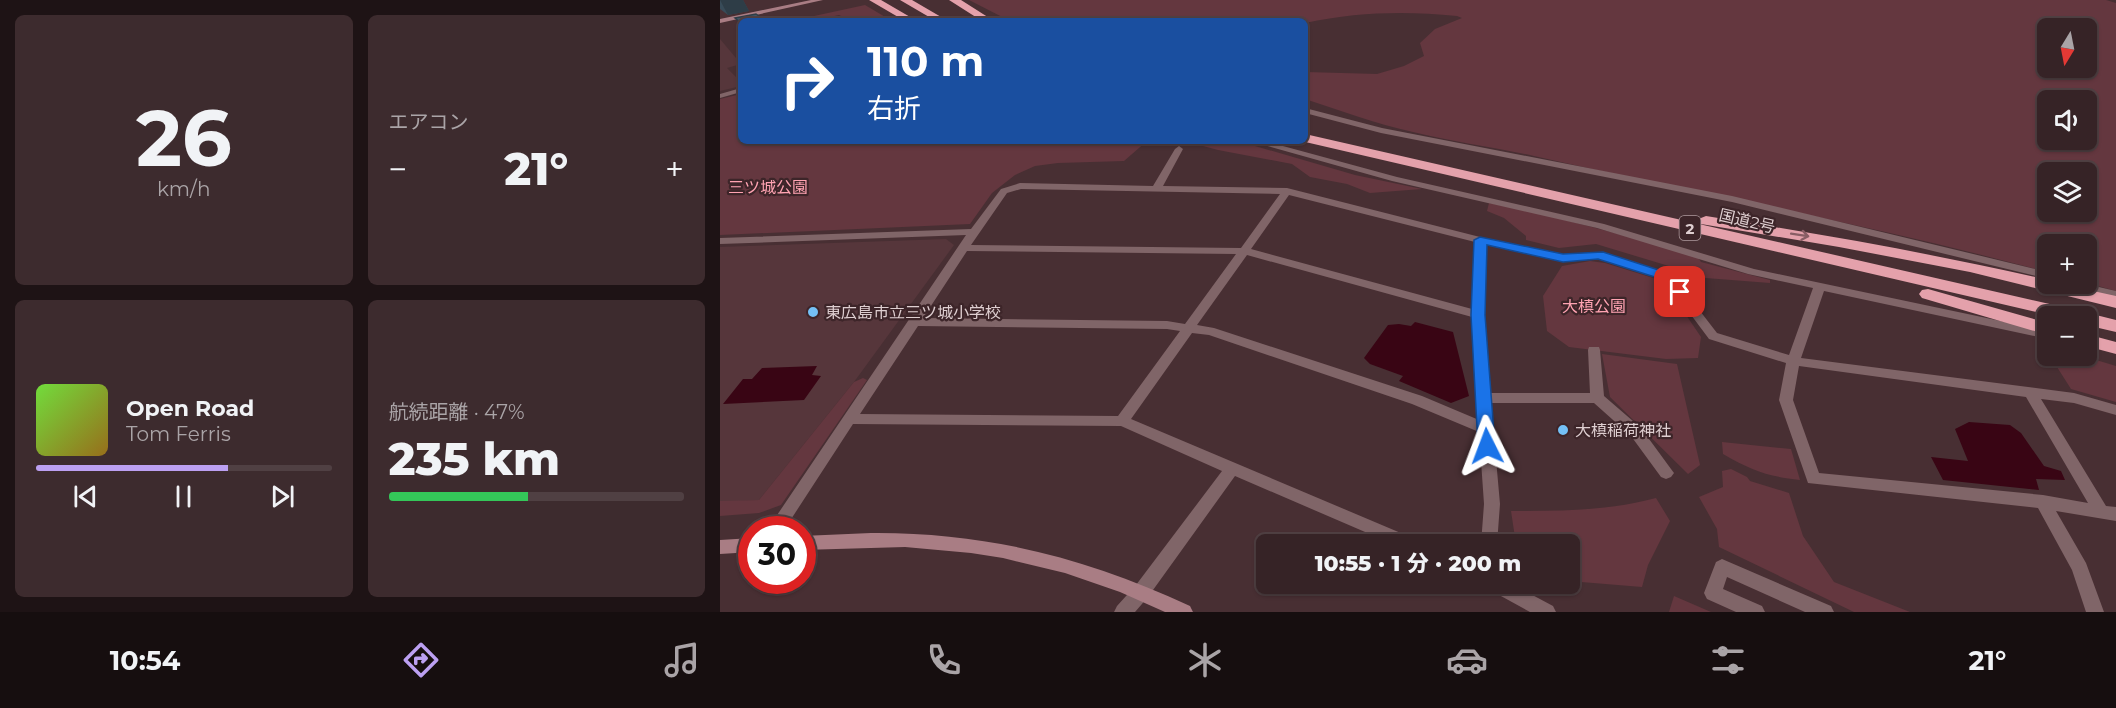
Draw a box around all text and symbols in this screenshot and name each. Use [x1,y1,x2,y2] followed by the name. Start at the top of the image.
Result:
[2037,18,2097,78] north arrow
[2037,18,2097,366] map controls
[867,35,984,87] text: 110 m
[768,42,846,120] icon: right
[136,90,232,186] text: 26
[2037,90,2097,150] button: sound
[867,92,921,125] text: 右折
[389,110,469,134] text: エアコン
[504,141,568,196] text: 21°
[389,149,407,189] text: −
[665,149,684,189] text: +
[2037,162,2097,222] button: layers
[157,177,210,201] text: km/h
[728,178,808,197] park label: 三ツ城公園
[1717,205,1777,237] street label: 国道2号
[1680,216,1700,240] road number: 2
[1790,230,1810,241] one-way arrow
[2037,234,2097,294] button: +
[1654,266,1705,317] pin
[1663,275,1696,308] icon: arrive
[1562,297,1626,316] park label: 大槙公園
[825,303,1001,322] place label: 東広島市立三ツ城小学校
[806,305,820,319] marker: 東広島市立三ツ城小学校
[2037,306,2097,366] button: −
[126,395,254,422] text: Open Road
[389,400,525,424] text: 航続距離 · 47%
[1455,414,1519,478] position arrow
[1575,421,1671,440] place label: 大槙稲荷神社
[126,422,231,446] text: Tom Ferris
[1556,423,1570,437] marker: 大槙稲荷神社
[389,431,560,486] text: 235 km
[69,480,102,513] icon: previous
[167,480,200,513] icon: pause
[266,480,299,513] icon: next
[738,516,816,594] speed limit sign: 30
[1315,550,1521,577] text: 10:55 · 1 分 · 200 m
[400,639,442,681] icon: directions
[661,639,703,681] icon: music
[923,639,965,681] icon: phone
[1184,639,1226,681] icon: climate
[1446,639,1488,681] icon: car
[1707,639,1749,681] icon: filters
[110,644,180,677] text: 10:54
[1968,644,2006,677] text: 21°

